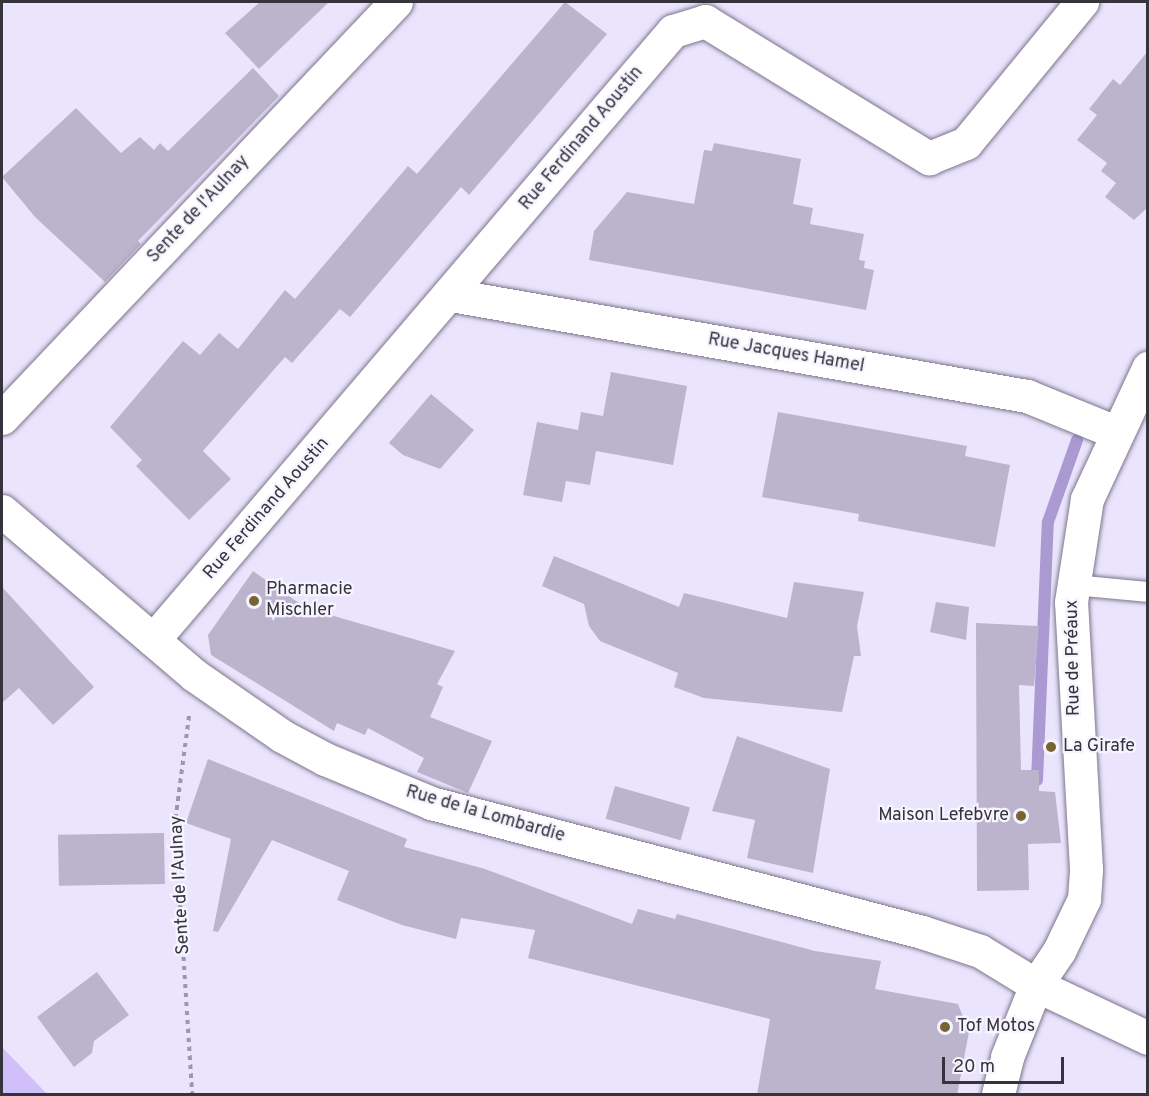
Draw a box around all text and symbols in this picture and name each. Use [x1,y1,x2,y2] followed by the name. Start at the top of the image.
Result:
[515,62,649,216] street label: Rue Ferdinand Aoustin
[144,152,254,268] street label: Sente de l'Aulnay
[706,330,866,378] street label: Rue Jacques Hamel
[199,433,335,585] street label: Rue Ferdinand Aoustin
[266,580,353,622] place label: Pharmacie Mischler
[247,594,261,608] marker: Pharmacie Mischler
[1062,600,1086,716] street label: Rue de Préaux
[1063,736,1135,758] place label: La Girafe
[1044,740,1058,754] marker: La Girafe
[403,782,567,848] street label: Rue de la Lombardie
[878,805,1009,827] place label: Maison Lefebvre
[1014,809,1028,823] marker: Maison Lefebvre
[167,815,195,955] street label: Sente de l'Aulnay
[957,1016,1035,1038] place label: Tof Motos
[938,1020,952,1034] marker: Tof Motos
[945,1045,1066,1083] scale bar
[953,1056,995,1079] text: 20 m

